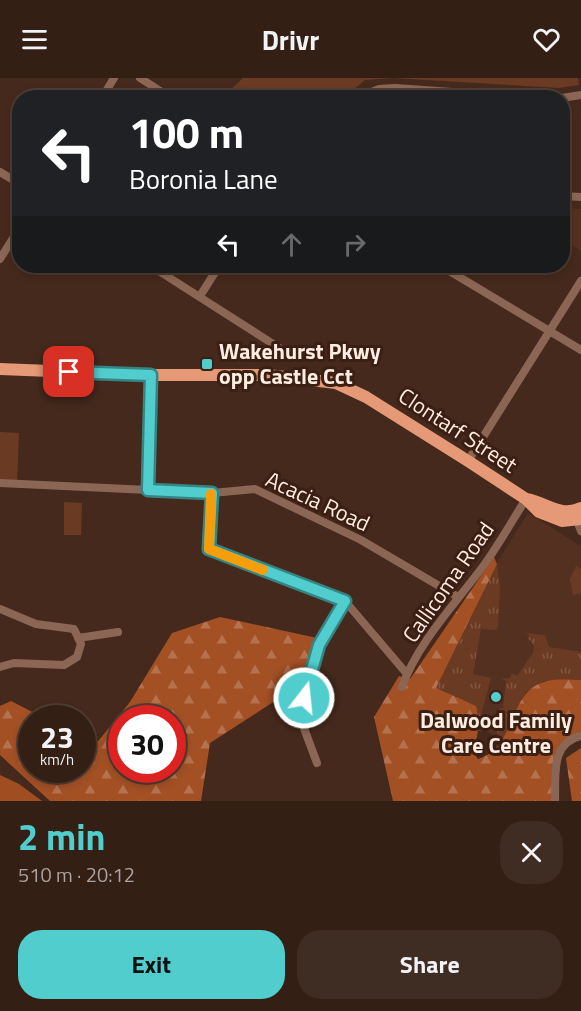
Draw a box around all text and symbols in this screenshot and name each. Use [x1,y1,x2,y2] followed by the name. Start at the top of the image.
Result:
[262,19,319,60] text: Drivr
[18,23,51,56] icon: menu
[530,23,563,56] icon: heart
[129,100,244,164] text: 100 m
[30,114,108,192] icon: left
[129,158,278,199] text: Boronia Lane
[212,228,245,261] icon: left
[275,228,308,261] icon: ahead
[338,228,371,261] icon: right
[219,334,381,393] place label: Wakehurst Pkwy opp Castle Cct
[43,346,94,397] pin
[52,355,85,388] icon: arrive
[200,357,214,371] marker: Wakehurst Pkwy opp Castle Cct
[392,379,524,481] street label: Clontarf Street
[260,462,376,540] street label: Acacia Road
[394,515,502,649] street label: Callicoma Road
[272,666,336,730] position arrow
[489,690,503,704] marker: Dalwood Family Care Centre
[420,703,572,762] place label: Dalwood Family Care Centre
[108,705,186,783] speed limit sign: 30
[40,714,74,760] text: 23
[40,748,74,771] text: km/h
[18,809,105,864] text: 2 min
[500,821,563,884] button: close
[18,859,135,890] text: 510 m · 20:12
[18,930,285,999] button: Exit
[297,930,563,999] button: Share

